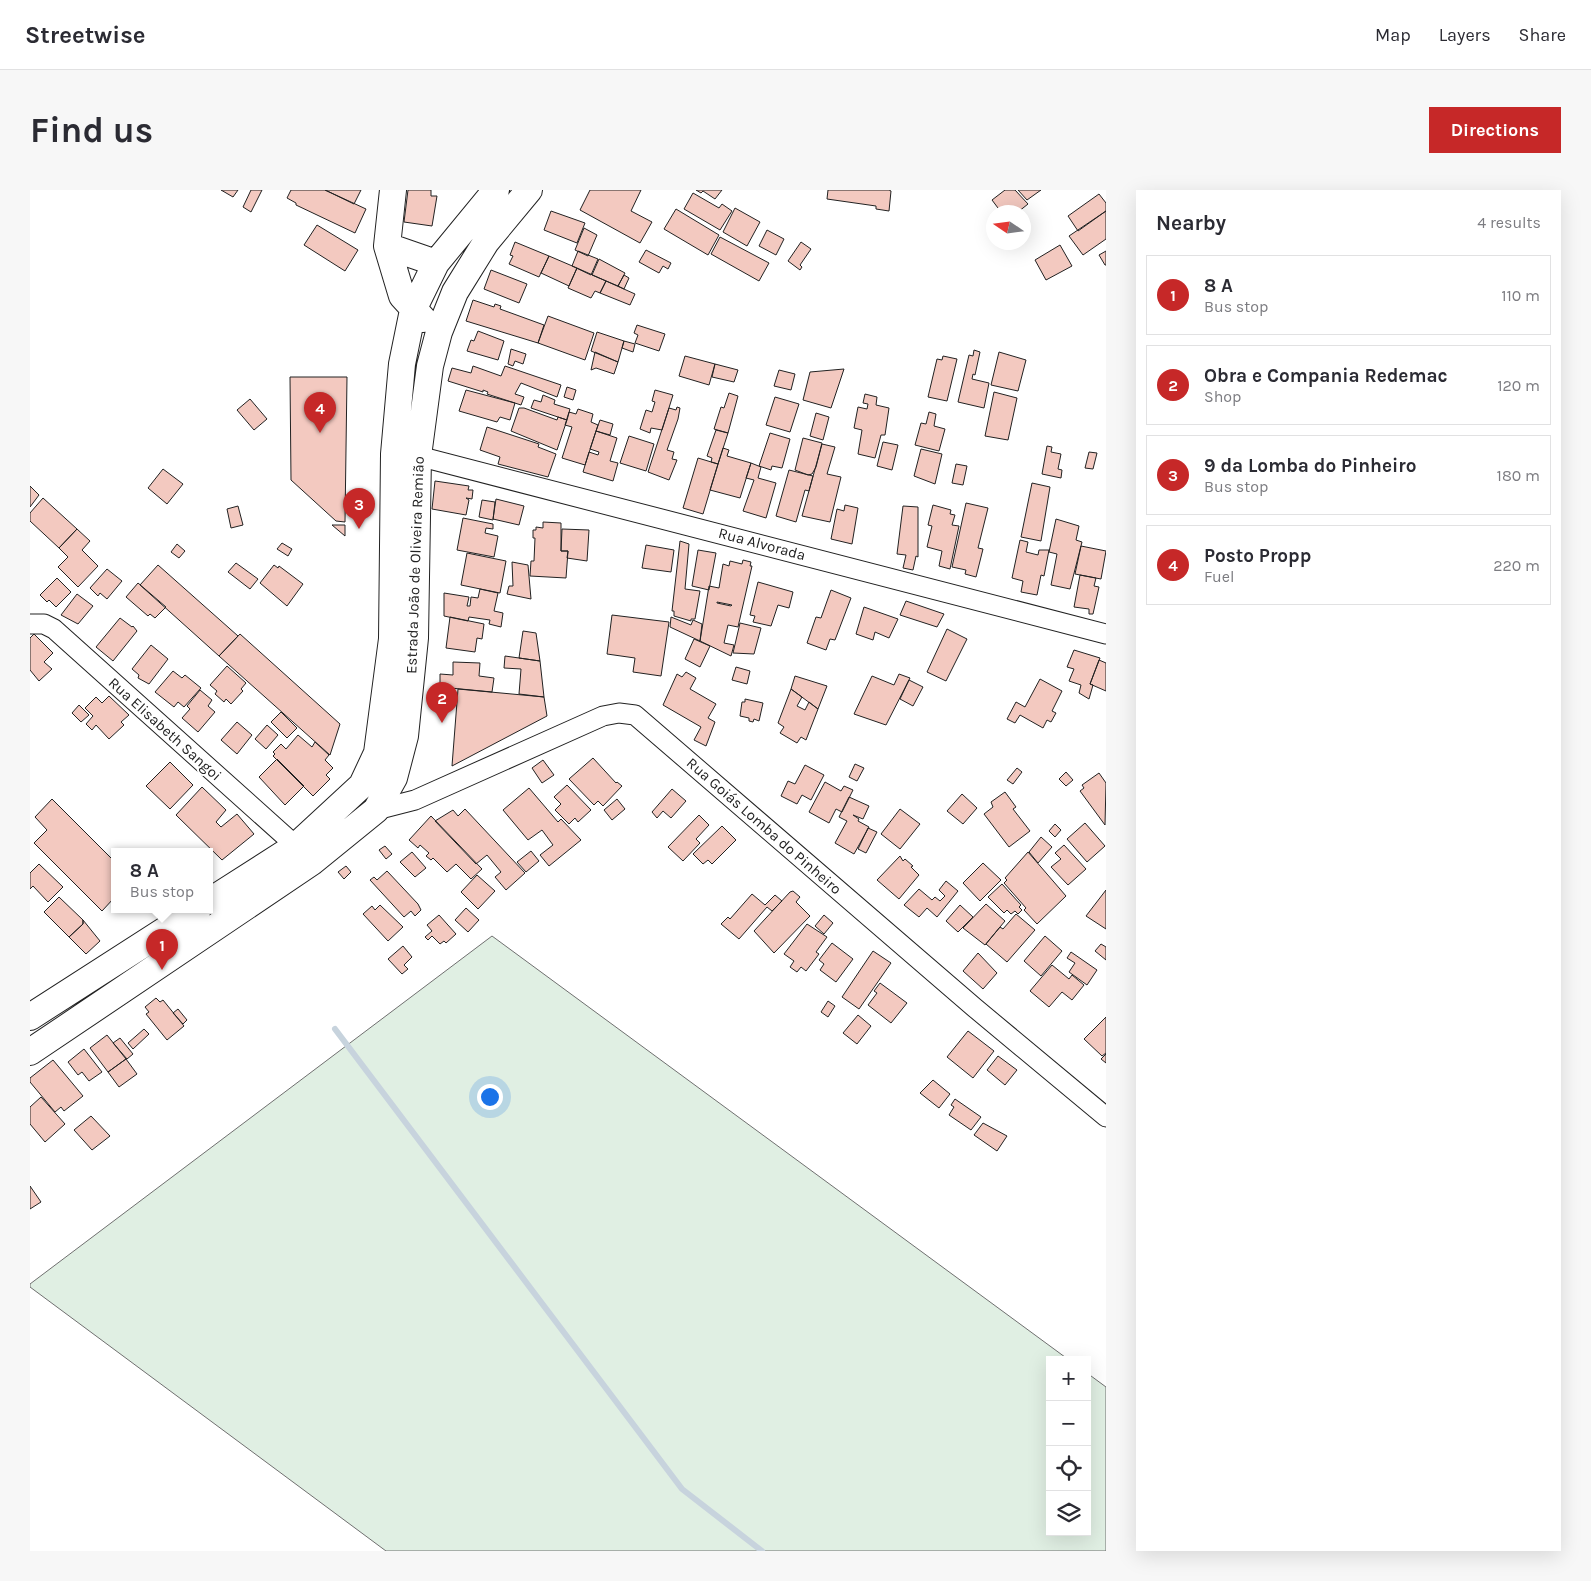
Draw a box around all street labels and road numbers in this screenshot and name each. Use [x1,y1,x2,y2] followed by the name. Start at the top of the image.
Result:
[402,456,428,674] street label: Estrada João de Oliveira Remião
[716,524,808,564] street label: Rua Alvorada
[105,674,225,784] street label: Rua Elisabeth Sangoi
[683,754,845,898] street label: Rua Goiás Lomba do Pinheiro

